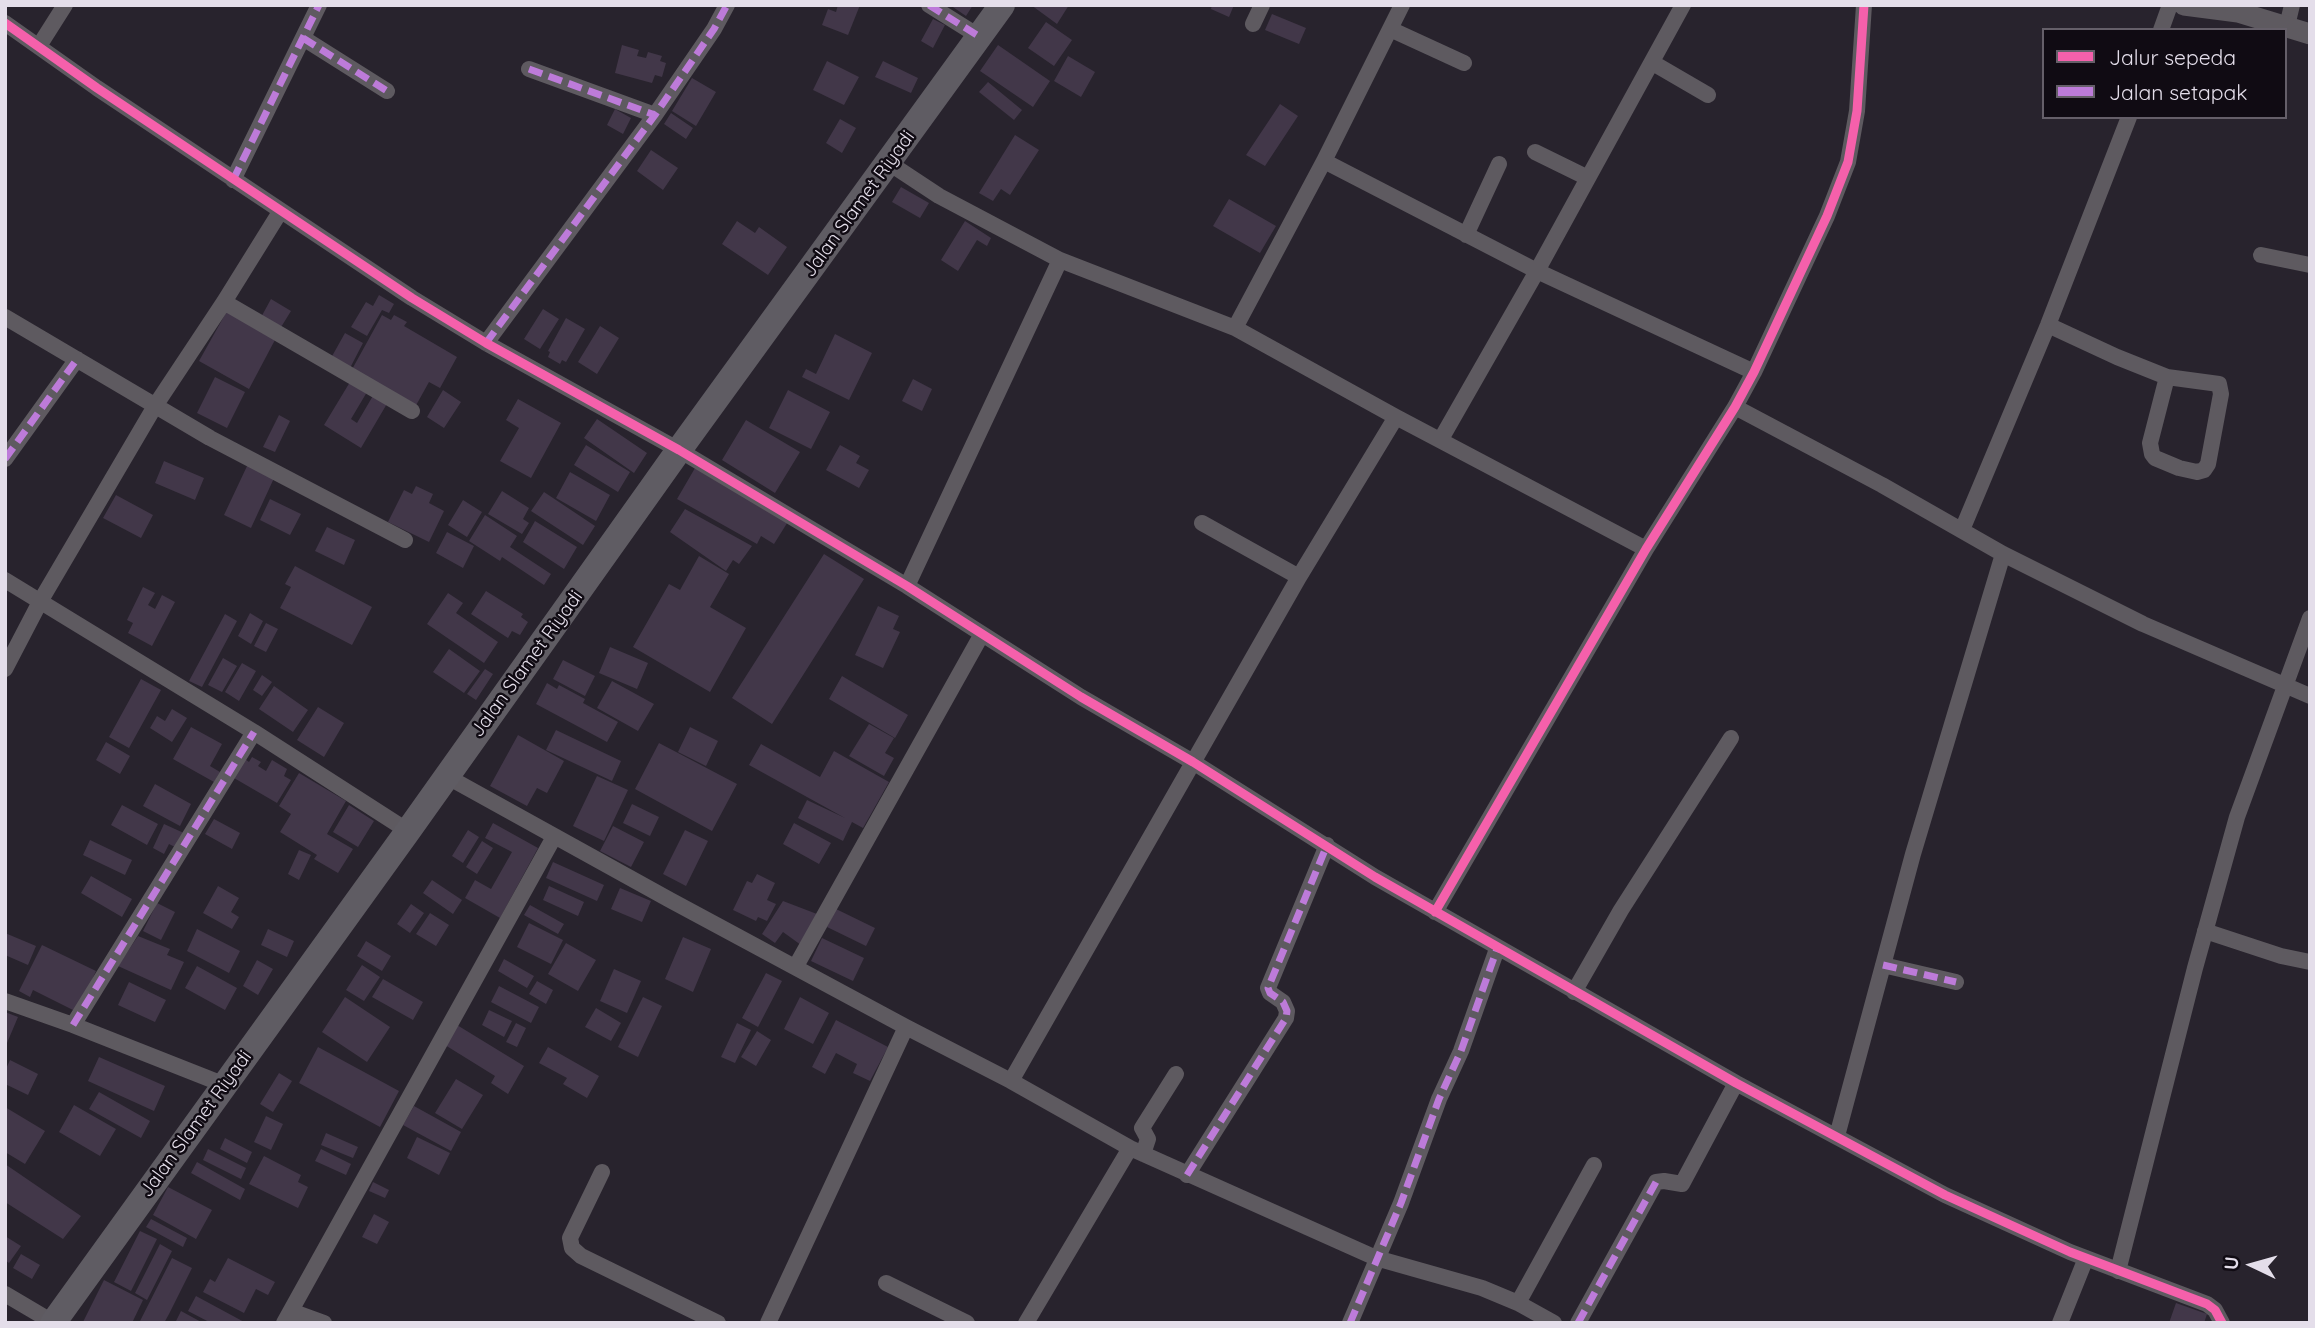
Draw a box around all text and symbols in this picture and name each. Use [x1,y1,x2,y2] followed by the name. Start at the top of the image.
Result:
[2042,28,2287,119] legend
[2109,44,2236,70] text: Jalur sepeda
[2109,79,2247,105] text: Jalan setapak
[798,126,920,282] street label: Jalan Slamet Riyadi
[466,586,588,742] street label: Jalan Slamet Riyadi
[135,1046,257,1202] street label: Jalan Slamet Riyadi
[2217,1230,2287,1300] north arrow
[2219,1255,2244,1271] text: U

